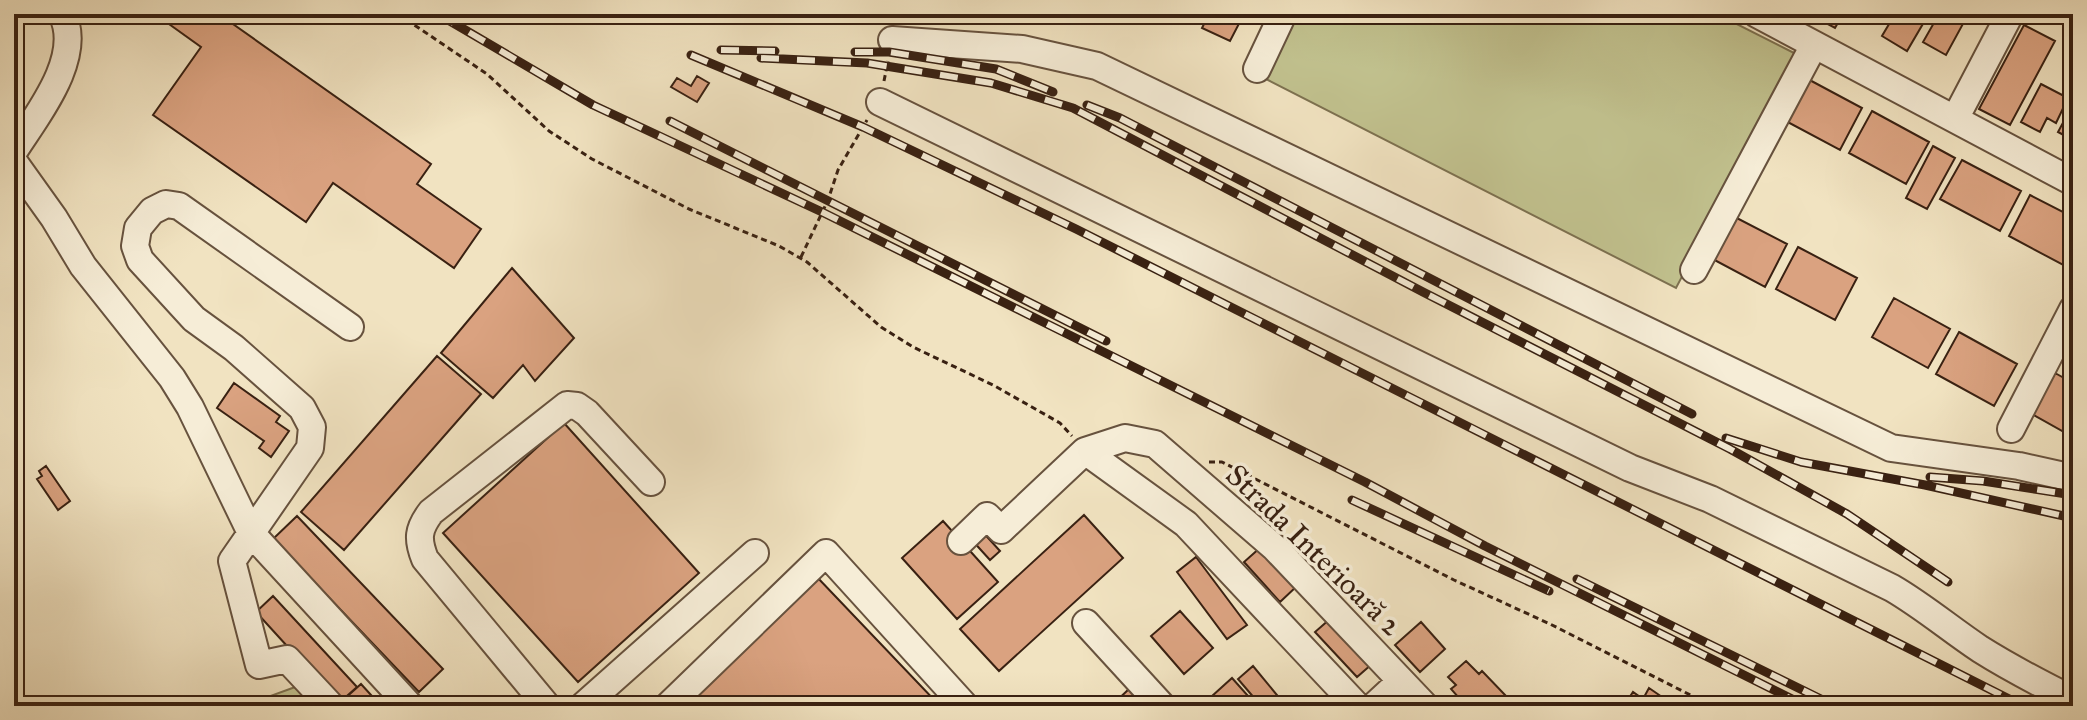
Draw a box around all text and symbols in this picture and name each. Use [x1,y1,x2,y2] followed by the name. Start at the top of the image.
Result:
[1219,457,1410,643] street label: Strada Interioară 2

